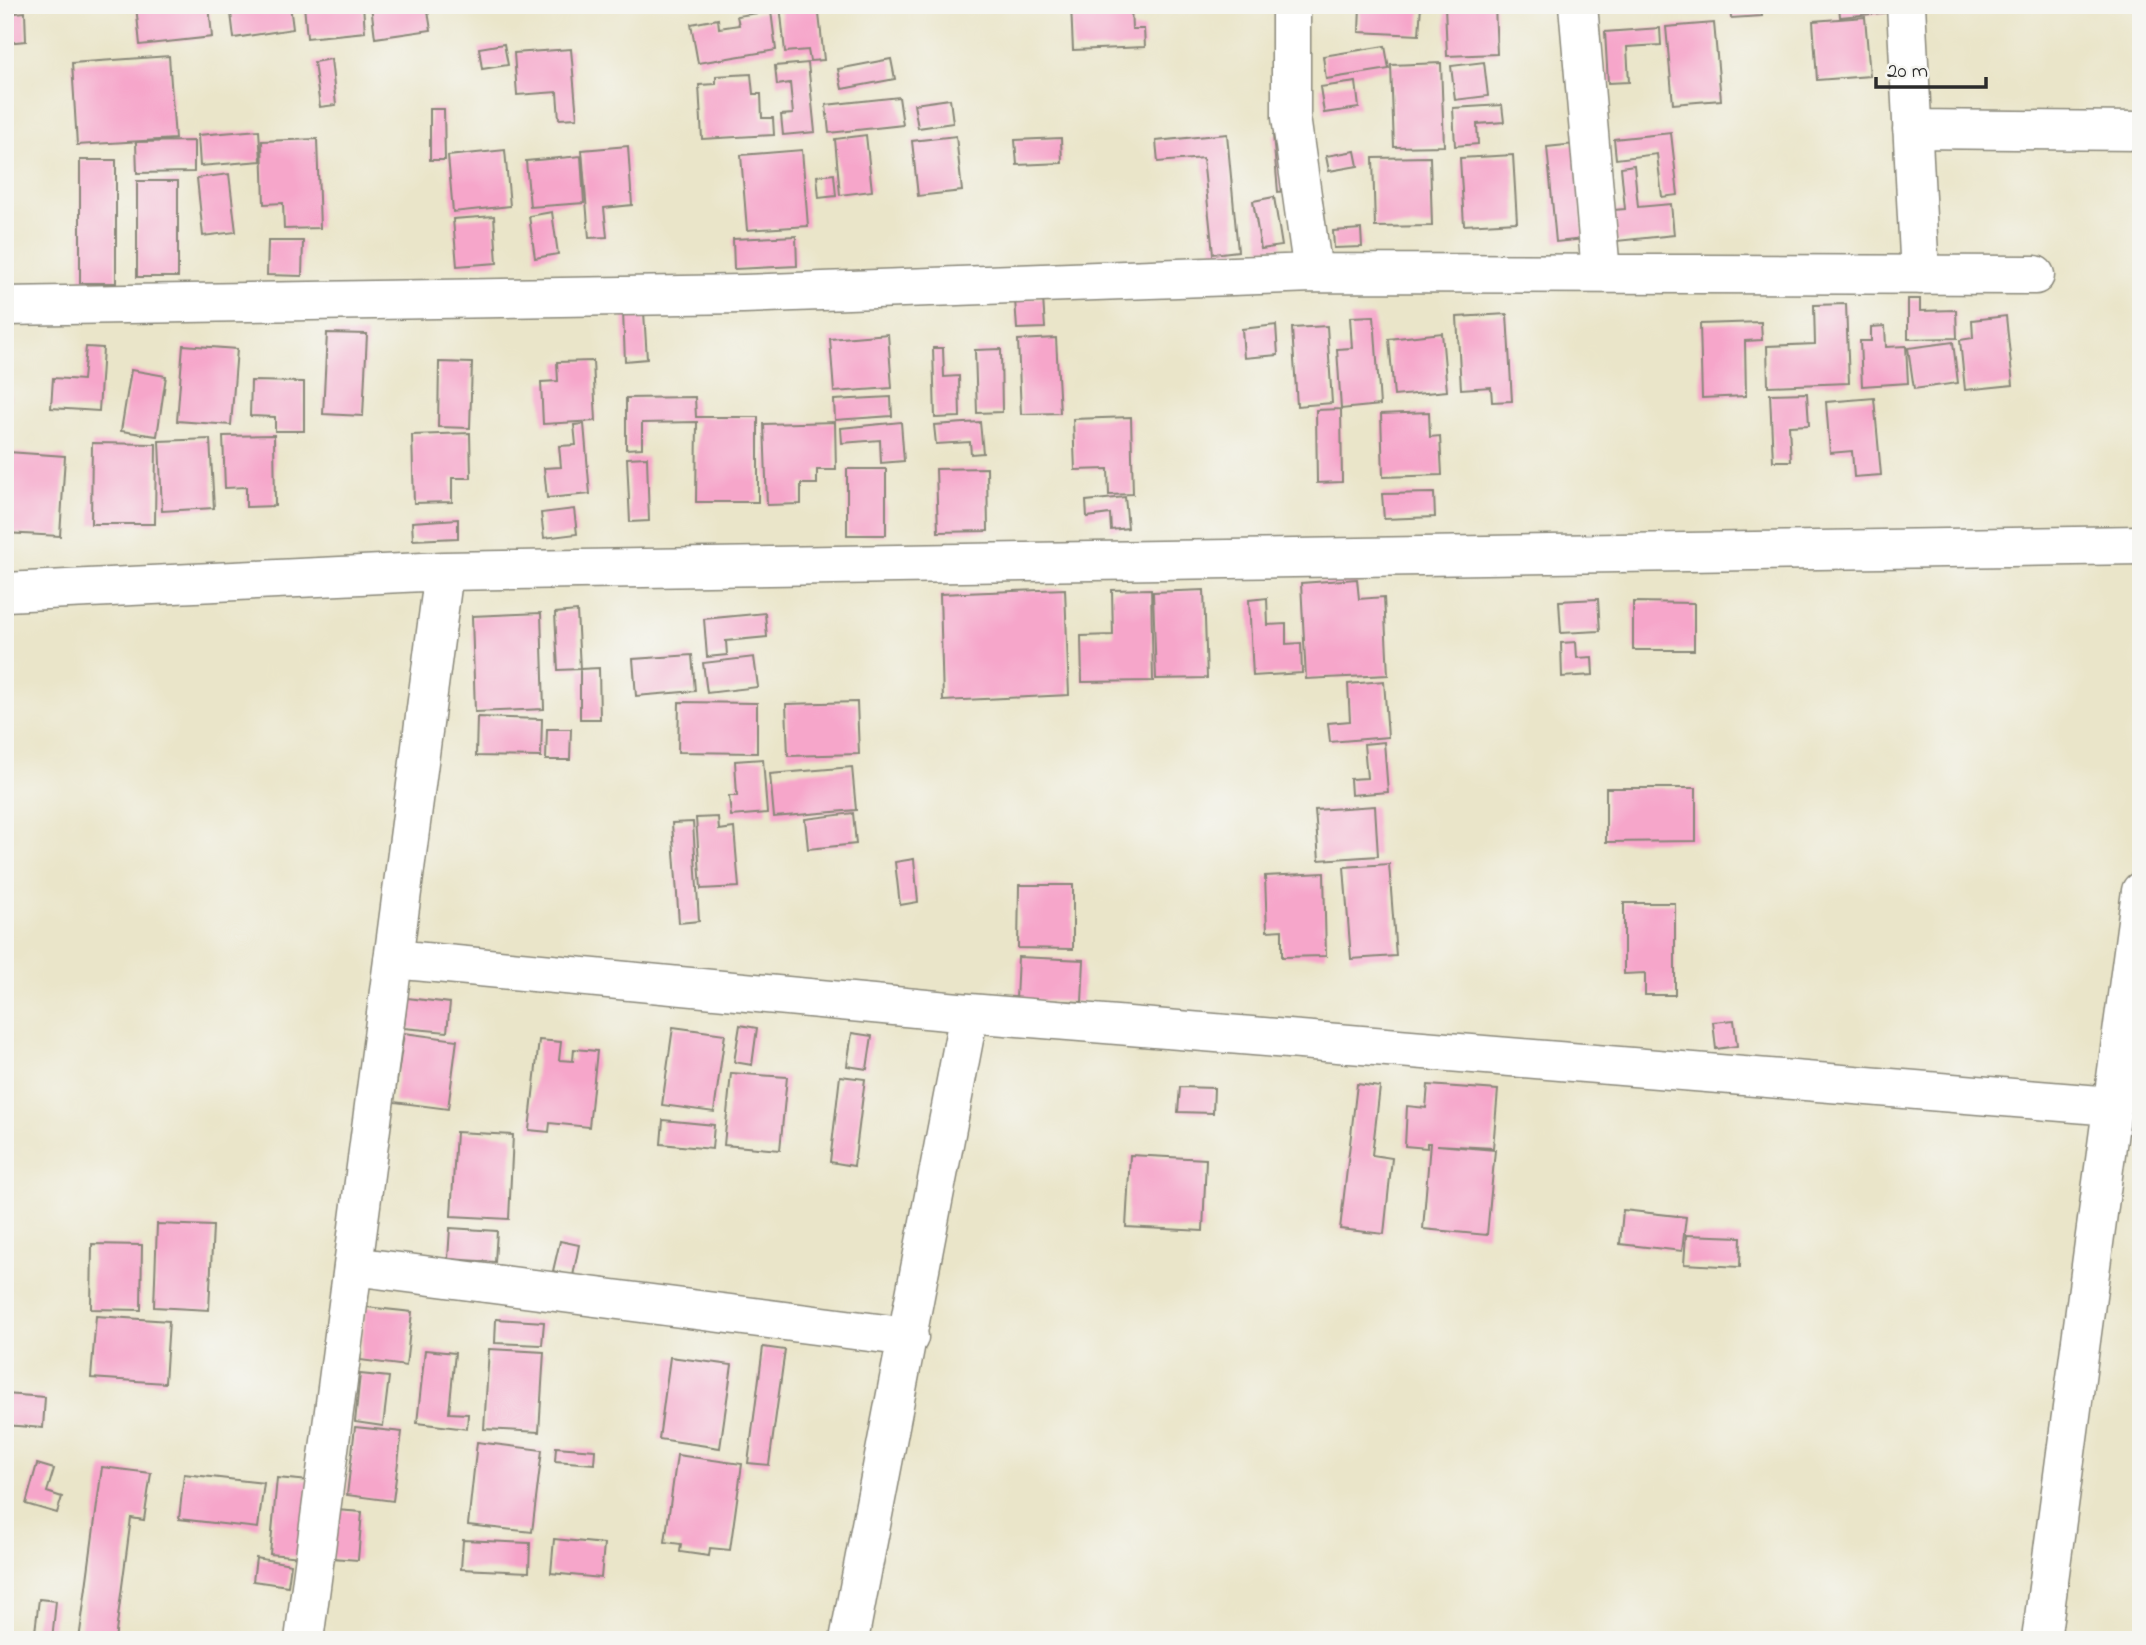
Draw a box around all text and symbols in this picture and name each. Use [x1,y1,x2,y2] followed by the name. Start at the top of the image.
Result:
[1876,46,1987,90] scale bar
[1887,57,1928,87] text: 20 m

